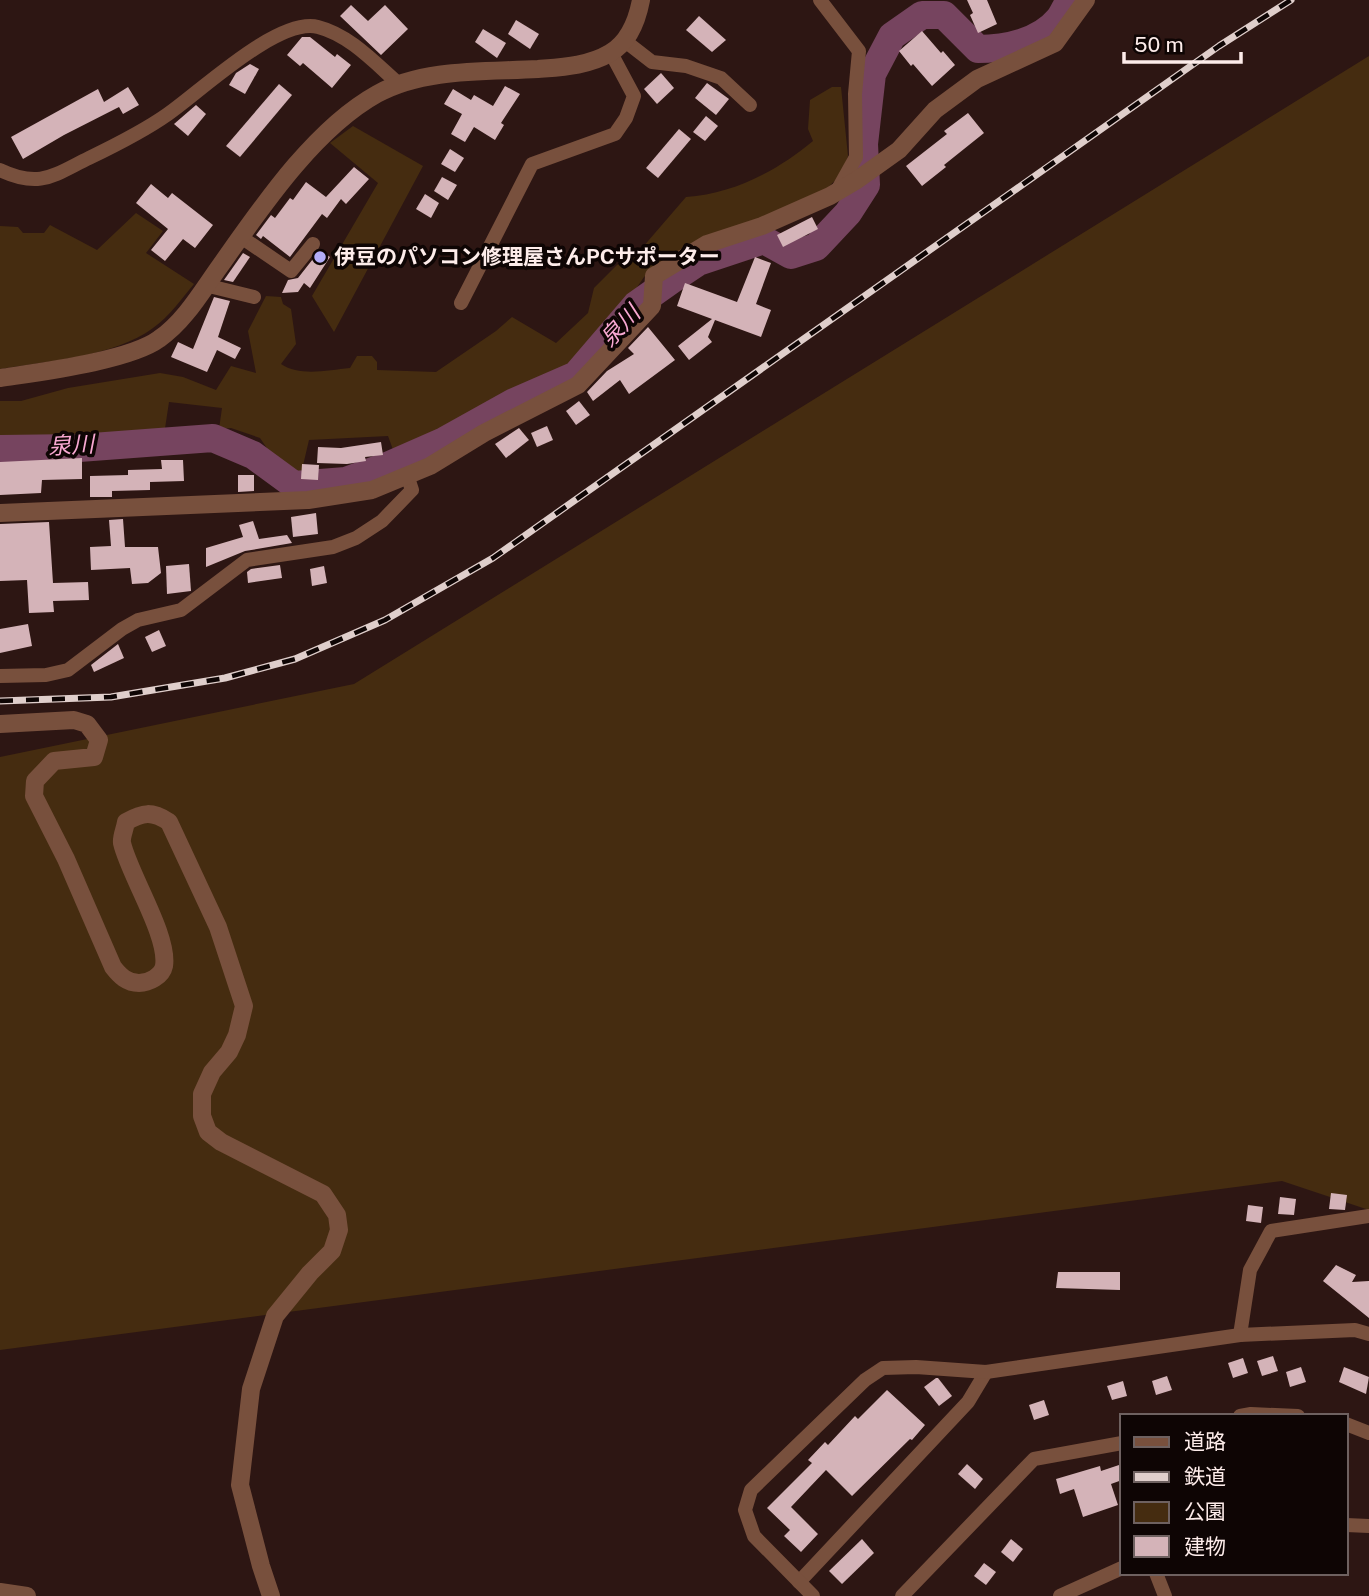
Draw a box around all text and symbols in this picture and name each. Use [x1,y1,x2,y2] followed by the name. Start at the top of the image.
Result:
[1124,21,1241,65] scale bar
[1134,32,1184,57] text: 50 m
[334,244,720,269] place label: 伊豆のパソコン修理屋さんPCサポーター
[312,249,328,265] marker: 伊豆のパソコン修理屋さんPCサポーター
[594,297,647,352] water label: 泉川
[47,430,98,459] water label: 泉川
[1120,1414,1348,1575] legend
[1184,1429,1226,1454] text: 道路
[1184,1464,1226,1489] text: 鉄道
[1184,1499,1226,1524] text: 公園
[1184,1534,1226,1559] text: 建物

